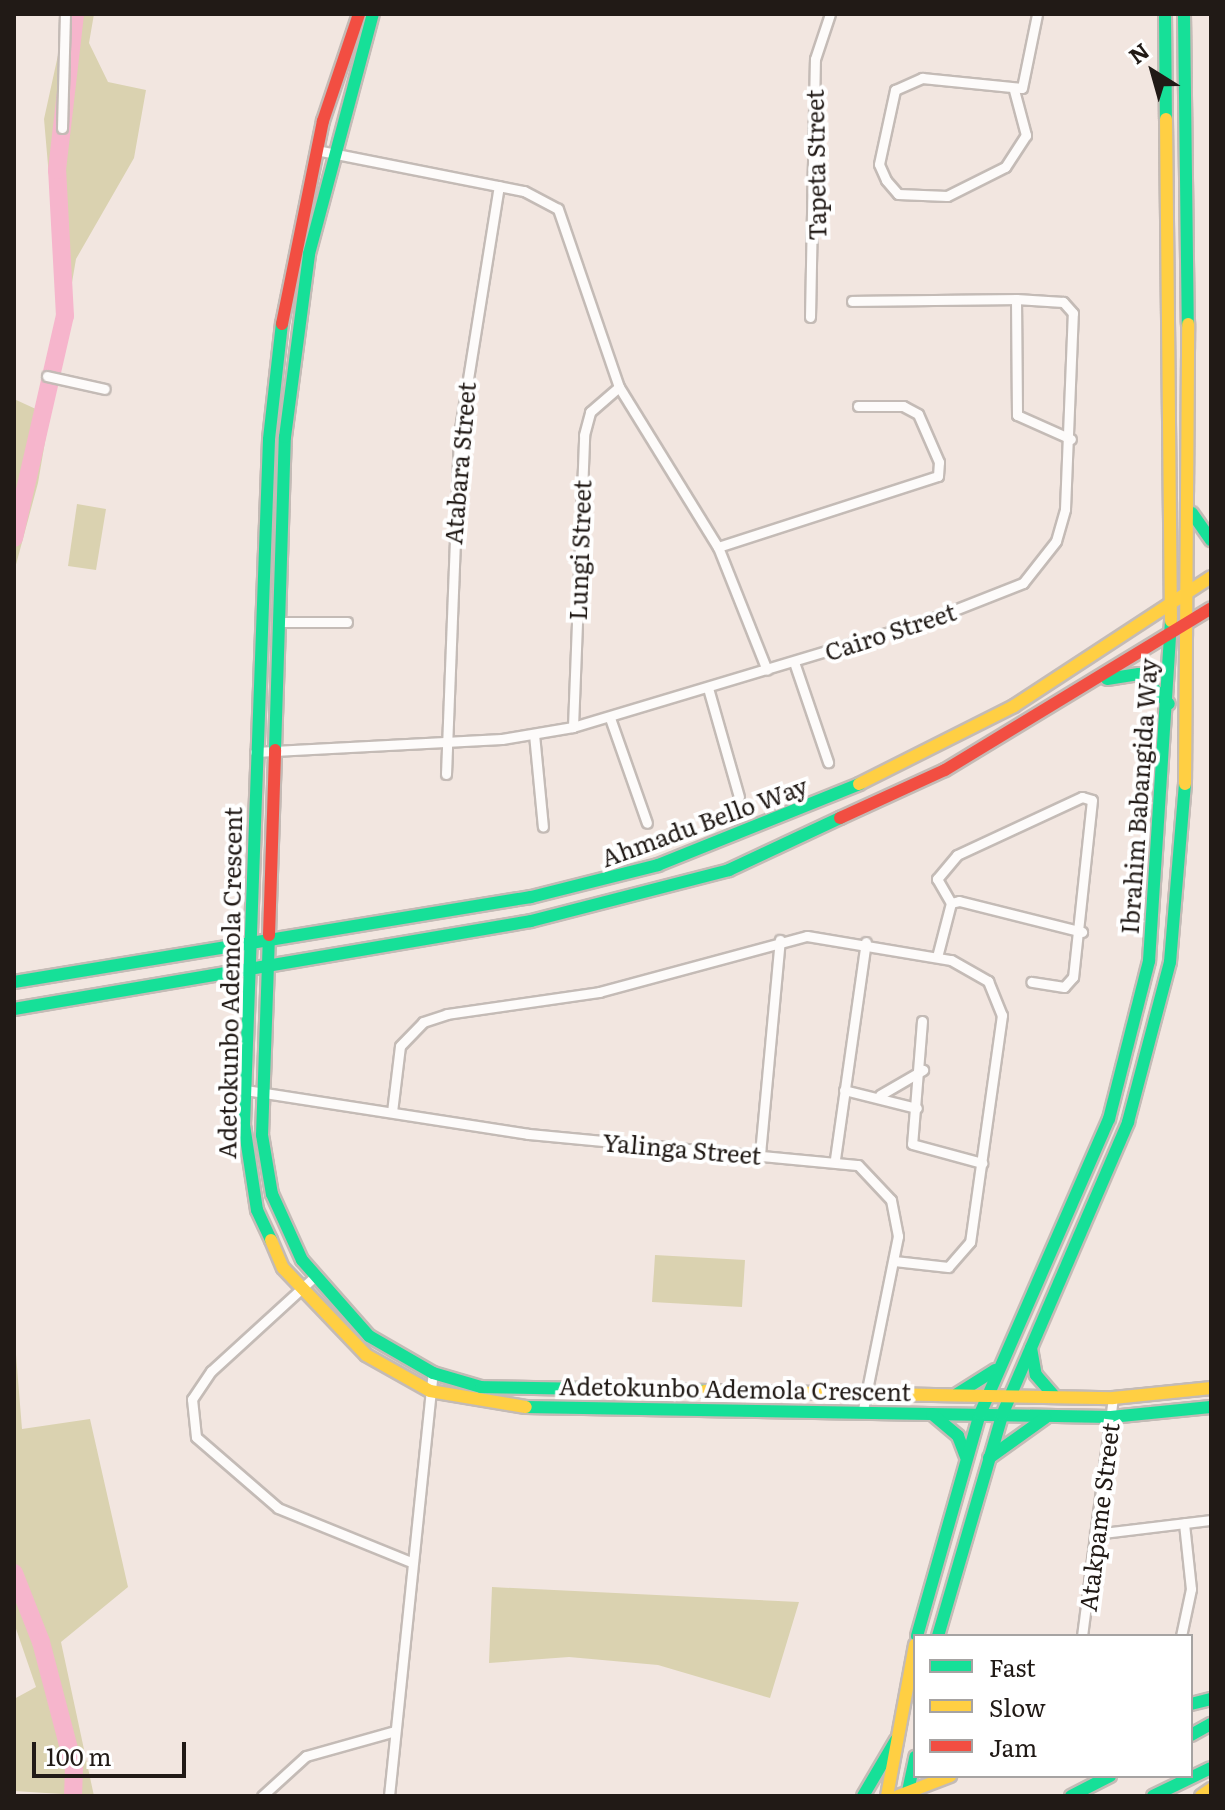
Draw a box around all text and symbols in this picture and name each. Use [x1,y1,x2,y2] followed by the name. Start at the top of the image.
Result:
[1113,32,1193,112] north arrow
[1121,34,1156,71] text: N
[799,89,831,241] street label: Tapeta Street
[438,380,480,546] street label: Atabara Street
[562,479,596,621] street label: Lungi Street
[821,596,959,666] street label: Cairo Street
[1114,657,1162,935] street label: Ibrahim Babangida Way
[597,770,811,872] street label: Ahmadu Bello Way
[212,807,246,1159] street label: Adetokunbo Ademola Crescent
[601,1127,763,1169] street label: Yalinga Street
[559,1371,911,1405] street label: Adetokunbo Ademola Crescent
[1072,1421,1124,1613] street label: Atakpame Street
[913,1634,1193,1778] legend
[989,1649,1036,1684] text: Fast
[989,1689,1046,1724] text: Slow
[36,1726,190,1776] scale bar
[989,1729,1037,1764] text: Jam
[46,1738,112,1773] text: 100 m

